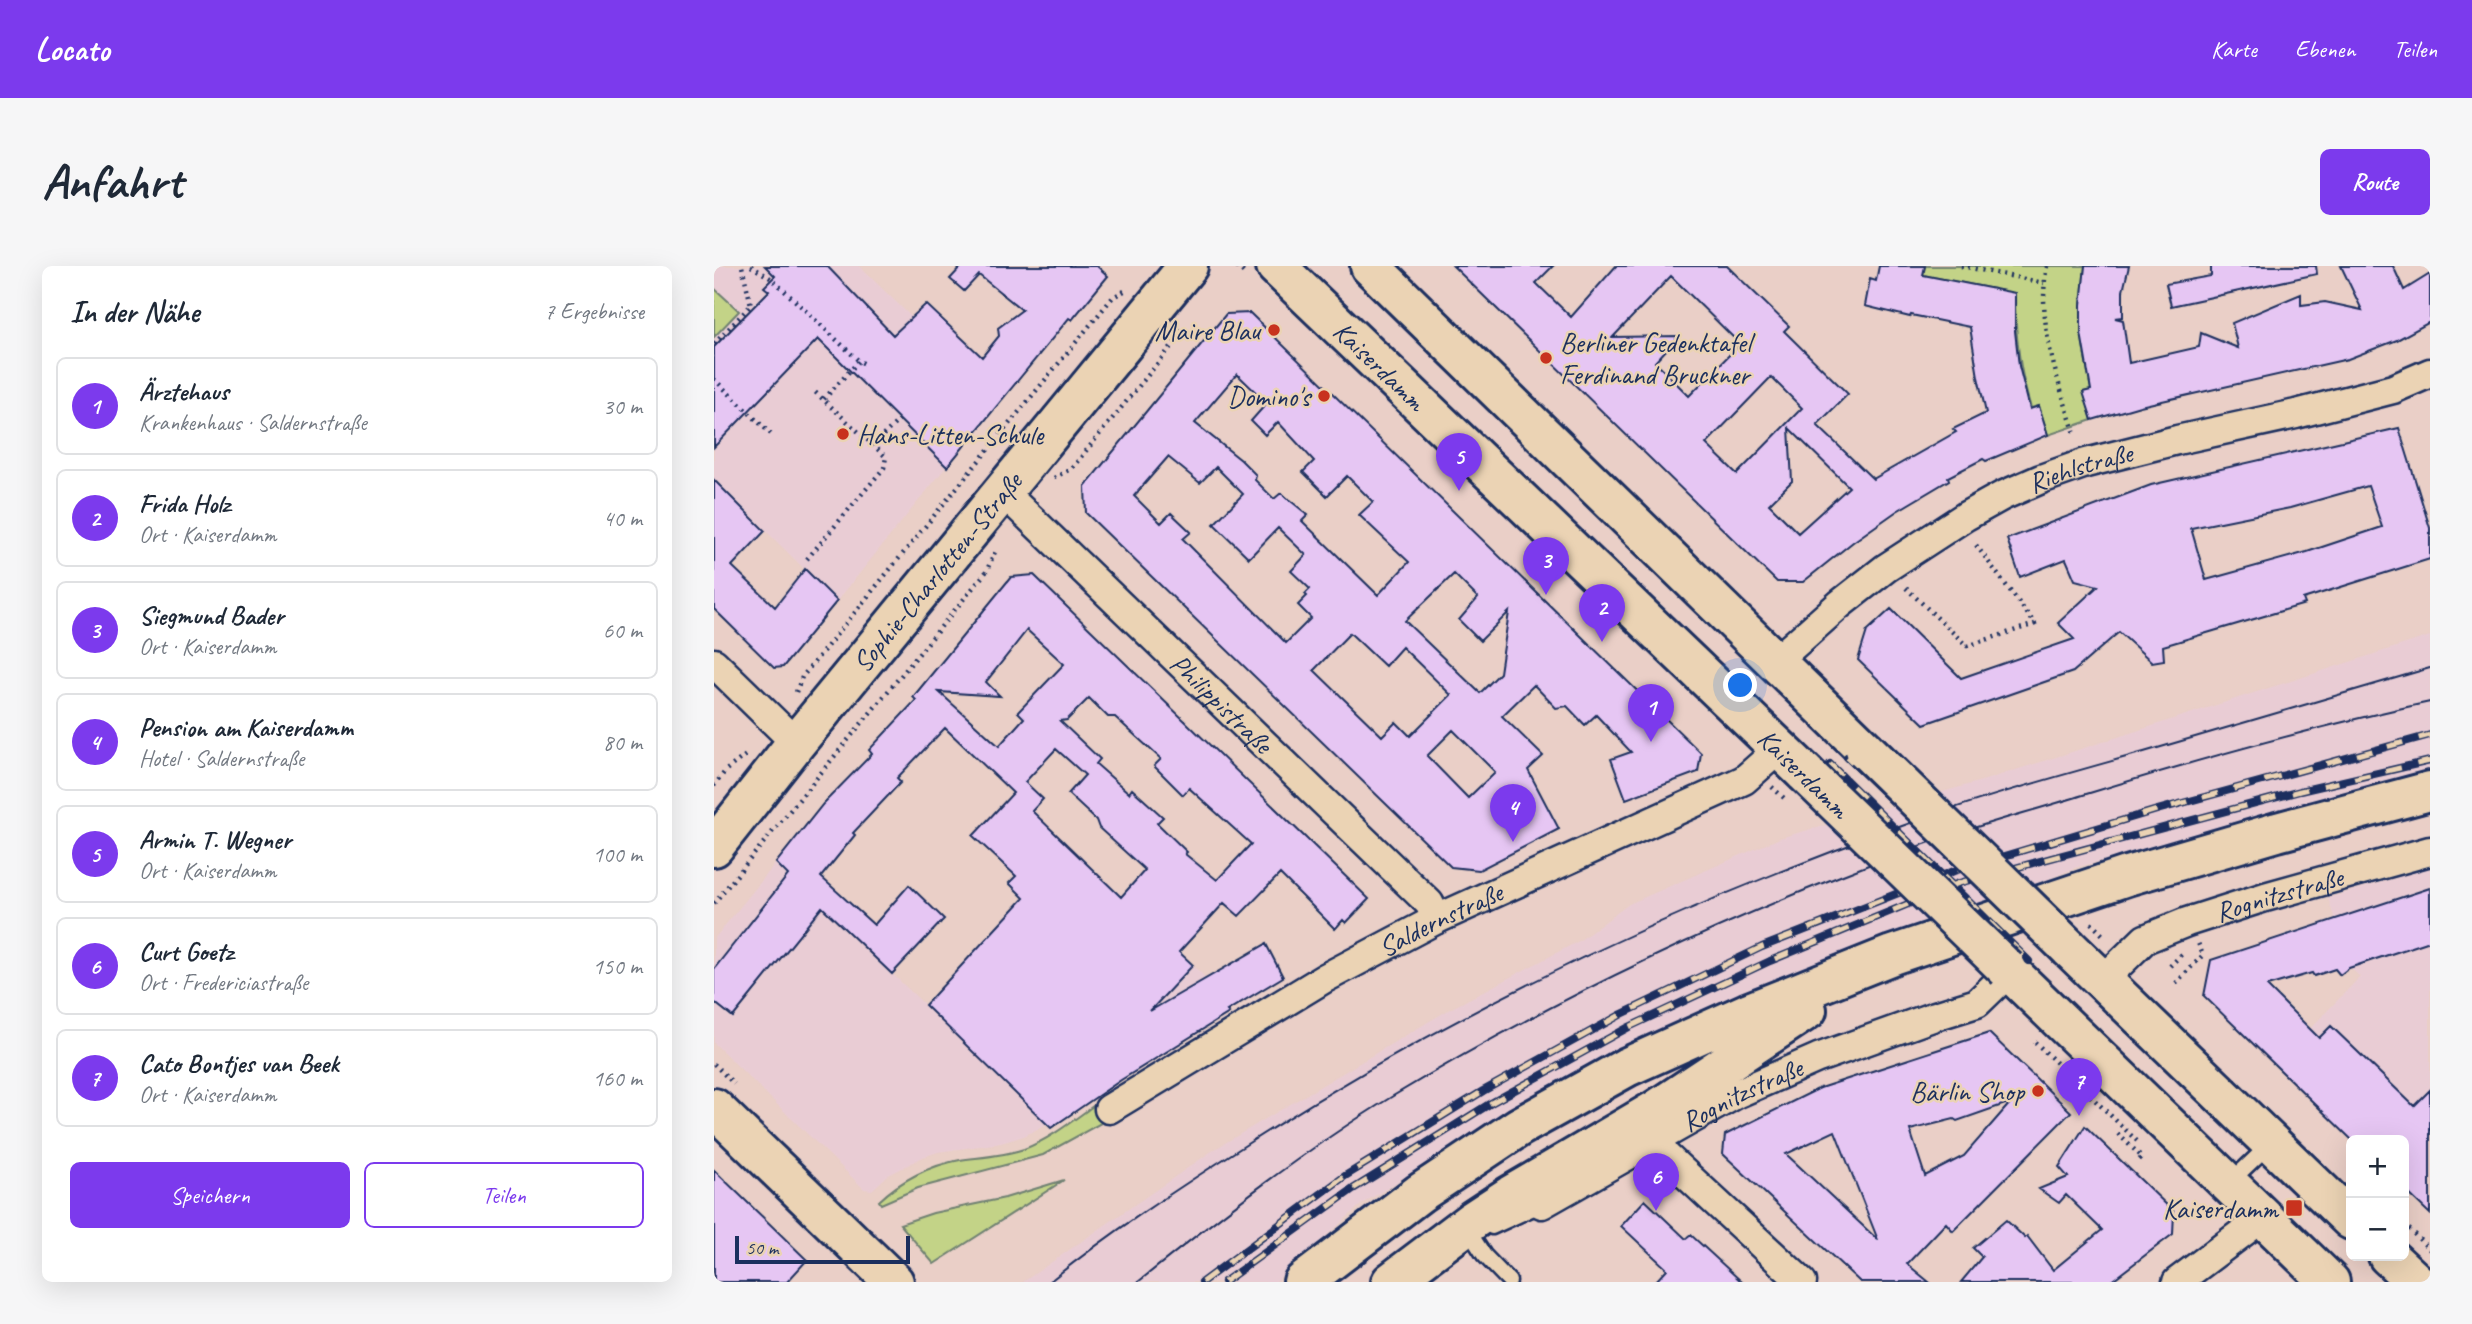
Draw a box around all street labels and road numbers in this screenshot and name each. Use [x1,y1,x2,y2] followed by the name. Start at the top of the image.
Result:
[1326,314,1435,420] street label: Kaiserdamm
[2022,435,2138,501] street label: Riehlstraße
[845,463,1031,679] street label: Sophie-Charlotten-Straße
[1163,646,1281,762] street label: Philippistraße
[1750,721,1859,827] street label: Kaiserdamm
[2211,859,2348,930] street label: Rognitzstraße
[1372,874,1510,965] street label: Saldernstraße
[1675,1049,1810,1140] street label: Rognitzstraße

